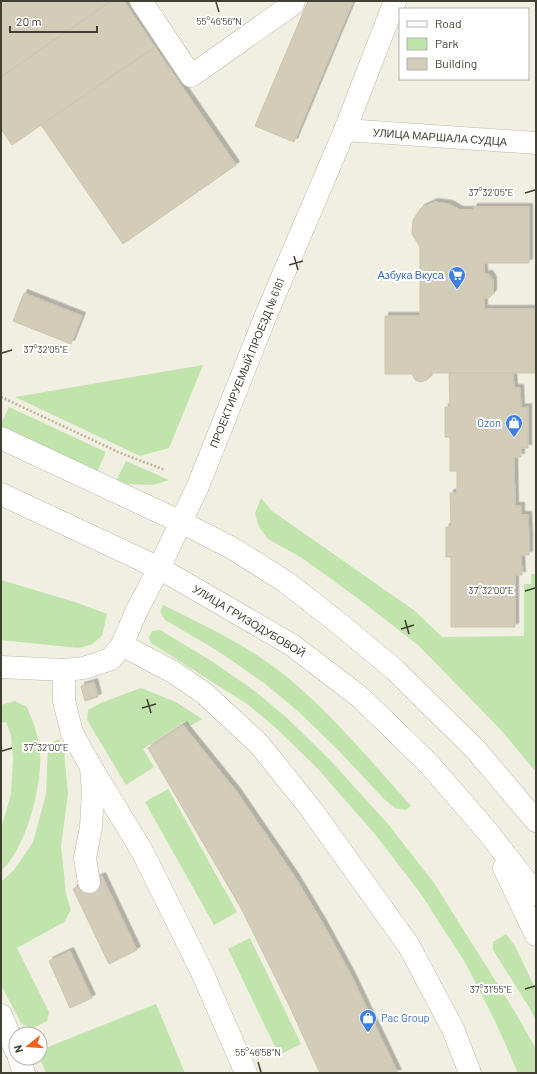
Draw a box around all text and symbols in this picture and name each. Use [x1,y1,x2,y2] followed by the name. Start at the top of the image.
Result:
[10,8,97,34] scale bar
[399,8,529,80] legend
[16,14,42,28] text: 20 m
[196,15,242,27] text: 55°46'56"N
[435,16,462,30] text: Road
[435,36,459,50] text: Park
[435,56,477,70] text: Building
[372,125,508,148] street label: УЛИЦА МАРШАЛА СУДЦА
[469,186,514,198] text: 37°32'05"E
[447,265,467,290] supermarket icon: Азбука Вкуса
[378,268,445,281] place label: Азбука Вкуса
[206,276,287,450] street label: ПРОЕКТИРУЕМЫЙ ПРОЕЗД № 6161
[24,343,69,355] text: 37°32'05"E
[504,413,524,438] shop icon: Ozon
[477,416,501,429] place label: Ozon
[191,582,308,659] street label: УЛИЦА ГРИЗОДУБОВОЙ
[468,584,514,596] text: 37°32'00"E
[23,741,69,753] text: 37°32'00"E
[470,983,512,995] text: 37°31'55"E
[358,1008,378,1033] shop icon: Pac Group
[381,1011,430,1024] place label: Pac Group
[8,1026,48,1066] north arrow
[11,1044,25,1054] text: N
[235,1046,281,1058] text: 55°46'58"N

